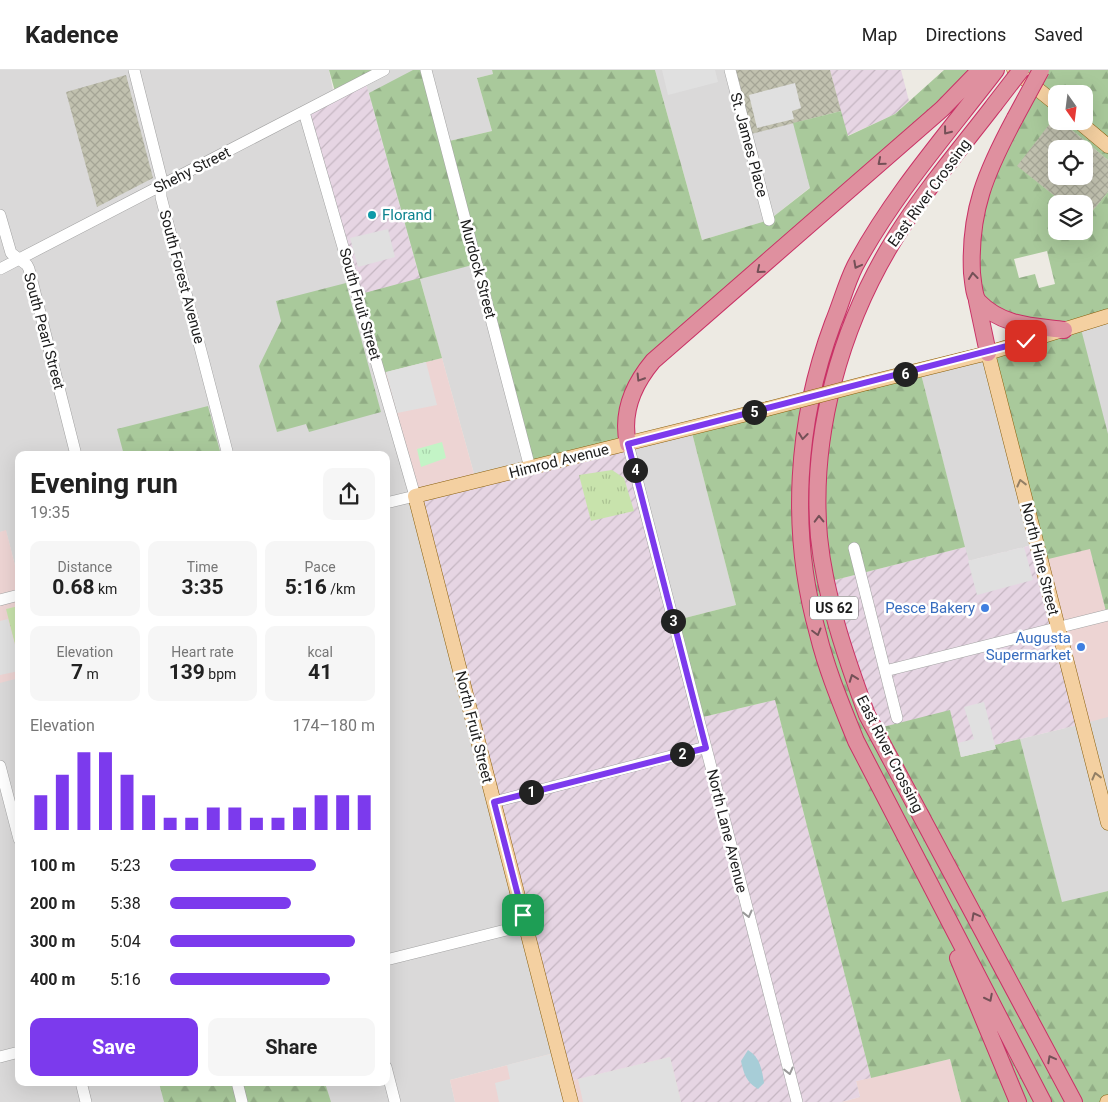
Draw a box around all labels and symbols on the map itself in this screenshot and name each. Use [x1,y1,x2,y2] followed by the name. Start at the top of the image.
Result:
[1048,85,1092,130] north arrow
[726,91,772,199] street label: St. James Place
[945,125,953,134] one-way arrow
[884,136,974,250] street label: East River Crossing
[151,143,233,197] street label: Shehy Street
[878,156,887,164] one-way arrow
[382,206,432,224] place label: Florand
[155,208,209,346] street label: South Forest Avenue
[366,209,378,221] marker: Florand
[456,217,500,321] street label: Murdock Street
[335,246,385,362] street label: South Fruit Street
[853,260,863,269] one-way arrow
[756,264,765,273] one-way arrow
[20,271,68,391] street label: South Pearl Street
[968,272,979,280] one-way arrow
[1005,320,1047,362] pin
[892,362,918,386] pin: 6
[636,373,646,382] one-way arrow
[742,400,766,424] pin: 5
[798,433,809,441] one-way arrow
[507,440,611,482] street label: Himrod Avenue
[622,458,648,482] pin: 4
[1016,479,1027,488] one-way arrow
[1017,501,1063,617] street label: North Hine Street
[814,515,824,523] one-way arrow
[810,596,858,620] road number: US 62
[885,599,975,617] place label: Pesce Bakery
[979,602,991,614] marker: Pesce Bakery
[660,608,686,634] pin: 3
[812,628,822,636] one-way arrow
[986,629,1071,664] place label: Augusta Supermarket
[1075,641,1087,653] marker: Augusta Supermarket
[451,669,497,785] street label: North Fruit Street
[849,674,859,682] one-way arrow
[853,692,927,816] street label: East River Crossing
[670,742,694,766] pin: 2
[703,767,751,895] street label: North Lane Avenue
[1091,772,1102,781] one-way arrow
[518,780,544,804] pin: 1
[502,894,544,936] pin
[743,909,753,917] one-way arrow
[971,912,981,921] one-way arrow
[983,993,993,1002] one-way arrow
[1047,1055,1057,1064] one-way arrow
[783,1067,794,1076] one-way arrow

